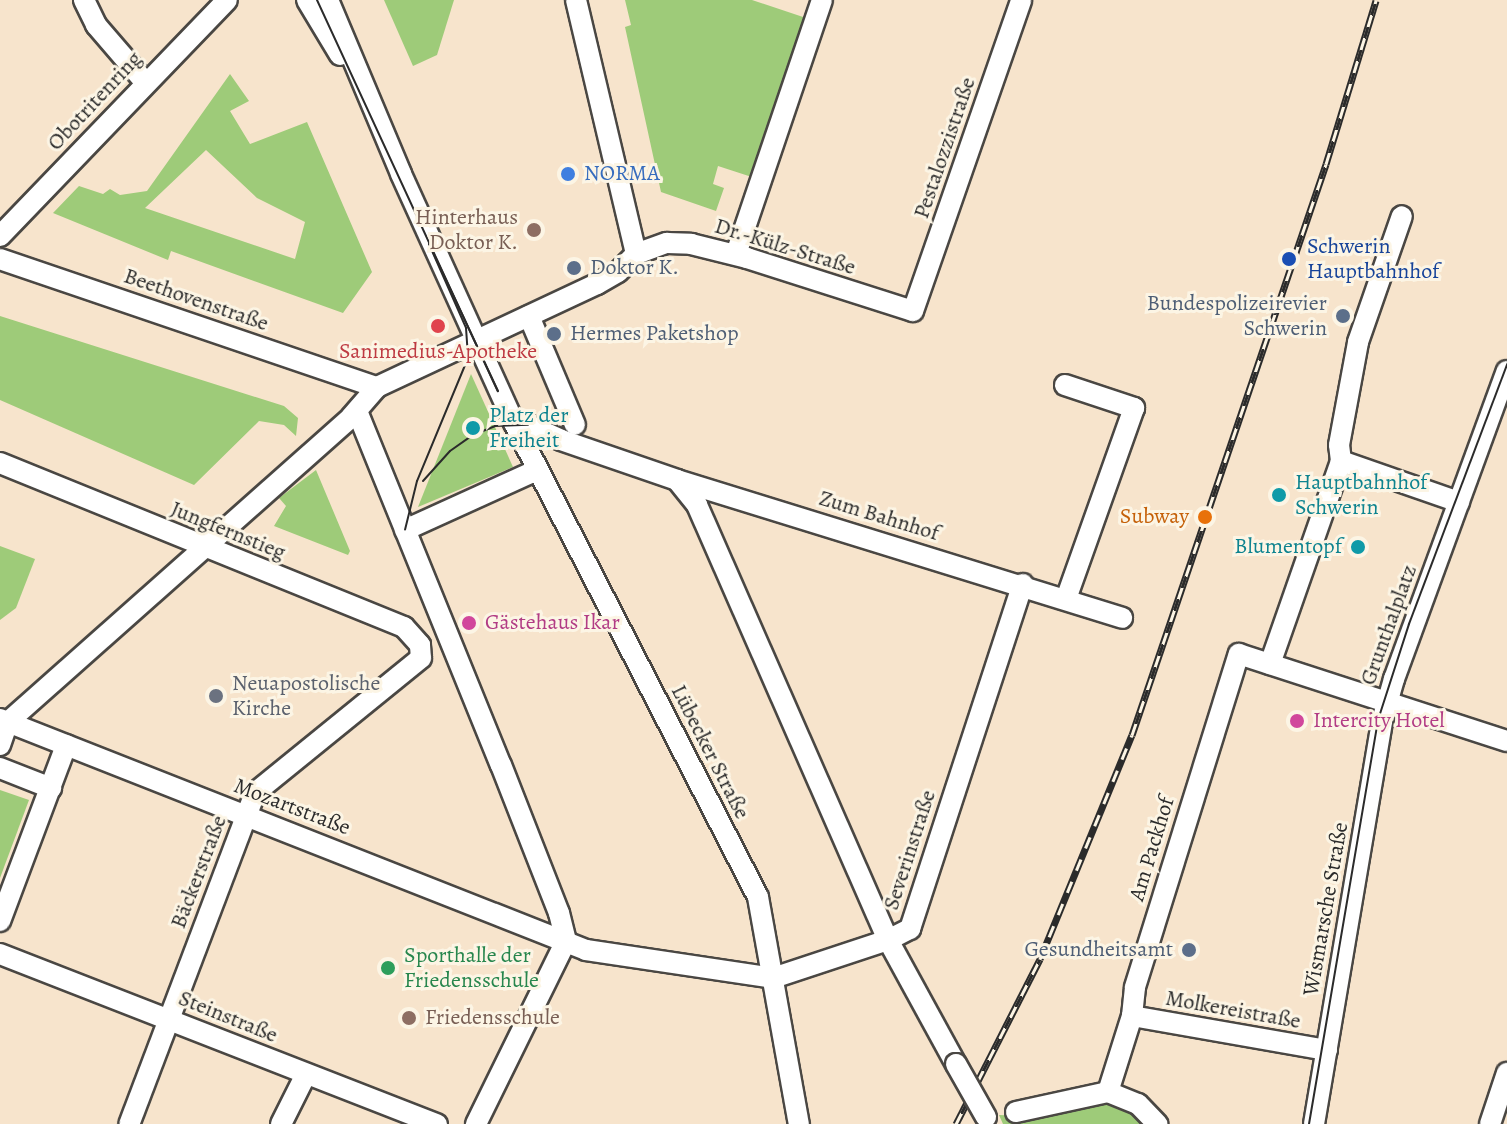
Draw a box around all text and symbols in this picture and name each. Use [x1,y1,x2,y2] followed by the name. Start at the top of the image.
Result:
[42,46,148,156] street label: Obotritenring
[909,74,981,222] street label: Pestalozzistraße
[584,161,660,187] place label: NORMA
[559,165,577,183] marker: NORMA
[415,204,518,256] place label: Hinterhaus Doktor K.
[711,213,859,281] street label: Dr.-Külz-Straße
[525,221,543,239] marker: Hinterhaus Doktor K.
[1307,233,1439,284] place label: Schwerin Hauptbahnhof
[1278,248,1300,270] marker: Schwerin Hauptbahnhof
[590,255,679,281] place label: Doktor K.
[565,259,583,277] marker: Doktor K.
[120,263,272,337] street label: Beethovenstraße
[1147,290,1327,342] place label: Bundespolizeirevier Schwerin
[1334,307,1352,325] marker: Bundespolizeirevier Schwerin
[429,317,447,335] marker: Sanimedius-Apotheke
[570,321,738,347] place label: Hermes Paketshop
[545,325,563,343] marker: Hermes Paketshop
[339,339,537,365] place label: Sanimedius-Apotheke
[489,402,569,454] place label: Platz der Freiheit
[464,419,482,437] marker: Platz der Freiheit
[1295,469,1427,520] place label: Hauptbahnhof Schwerin
[816,485,942,547] street label: Zum Bahnhof
[1270,486,1288,504] marker: Hauptbahnhof Schwerin
[167,496,289,566] street label: Jungfernstieg
[1120,504,1189,530] place label: Subway
[1196,508,1214,526] marker: Subway
[1234,534,1342,560] place label: Blumentopf
[1349,538,1367,556] marker: Blumentopf
[1355,561,1423,689] street label: Grunthalplatz
[485,610,620,636] place label: Gästehaus Ikar
[460,614,478,632] marker: Gästehaus Ikar
[232,670,380,722] place label: Neuapostolische Kirche
[665,681,755,823] street label: Lübecker Straße
[207,687,225,705] marker: Neuapostolische Kirche
[1313,708,1445,734] place label: Intercity Hotel
[1288,712,1306,730] marker: Intercity Hotel
[230,773,354,841] street label: Mozartstraße
[878,787,942,913] street label: Severinstraße
[1124,794,1180,904] street label: Am Packhof
[165,812,233,932] street label: Bäckerstraße
[1298,820,1354,998] street label: Wismarsche Straße
[1025,937,1173,963] place label: Gesundheitsamt
[1180,941,1198,959] marker: Gesundheitsamt
[404,942,539,994] place label: Sporthalle der Friedensschule
[379,959,397,977] marker: Sporthalle der Friedensschule
[175,985,281,1049] street label: Steinstraße
[1163,985,1303,1035] street label: Molkereistraße
[425,1005,560,1031] place label: Friedensschule
[400,1009,418,1027] marker: Friedensschule

